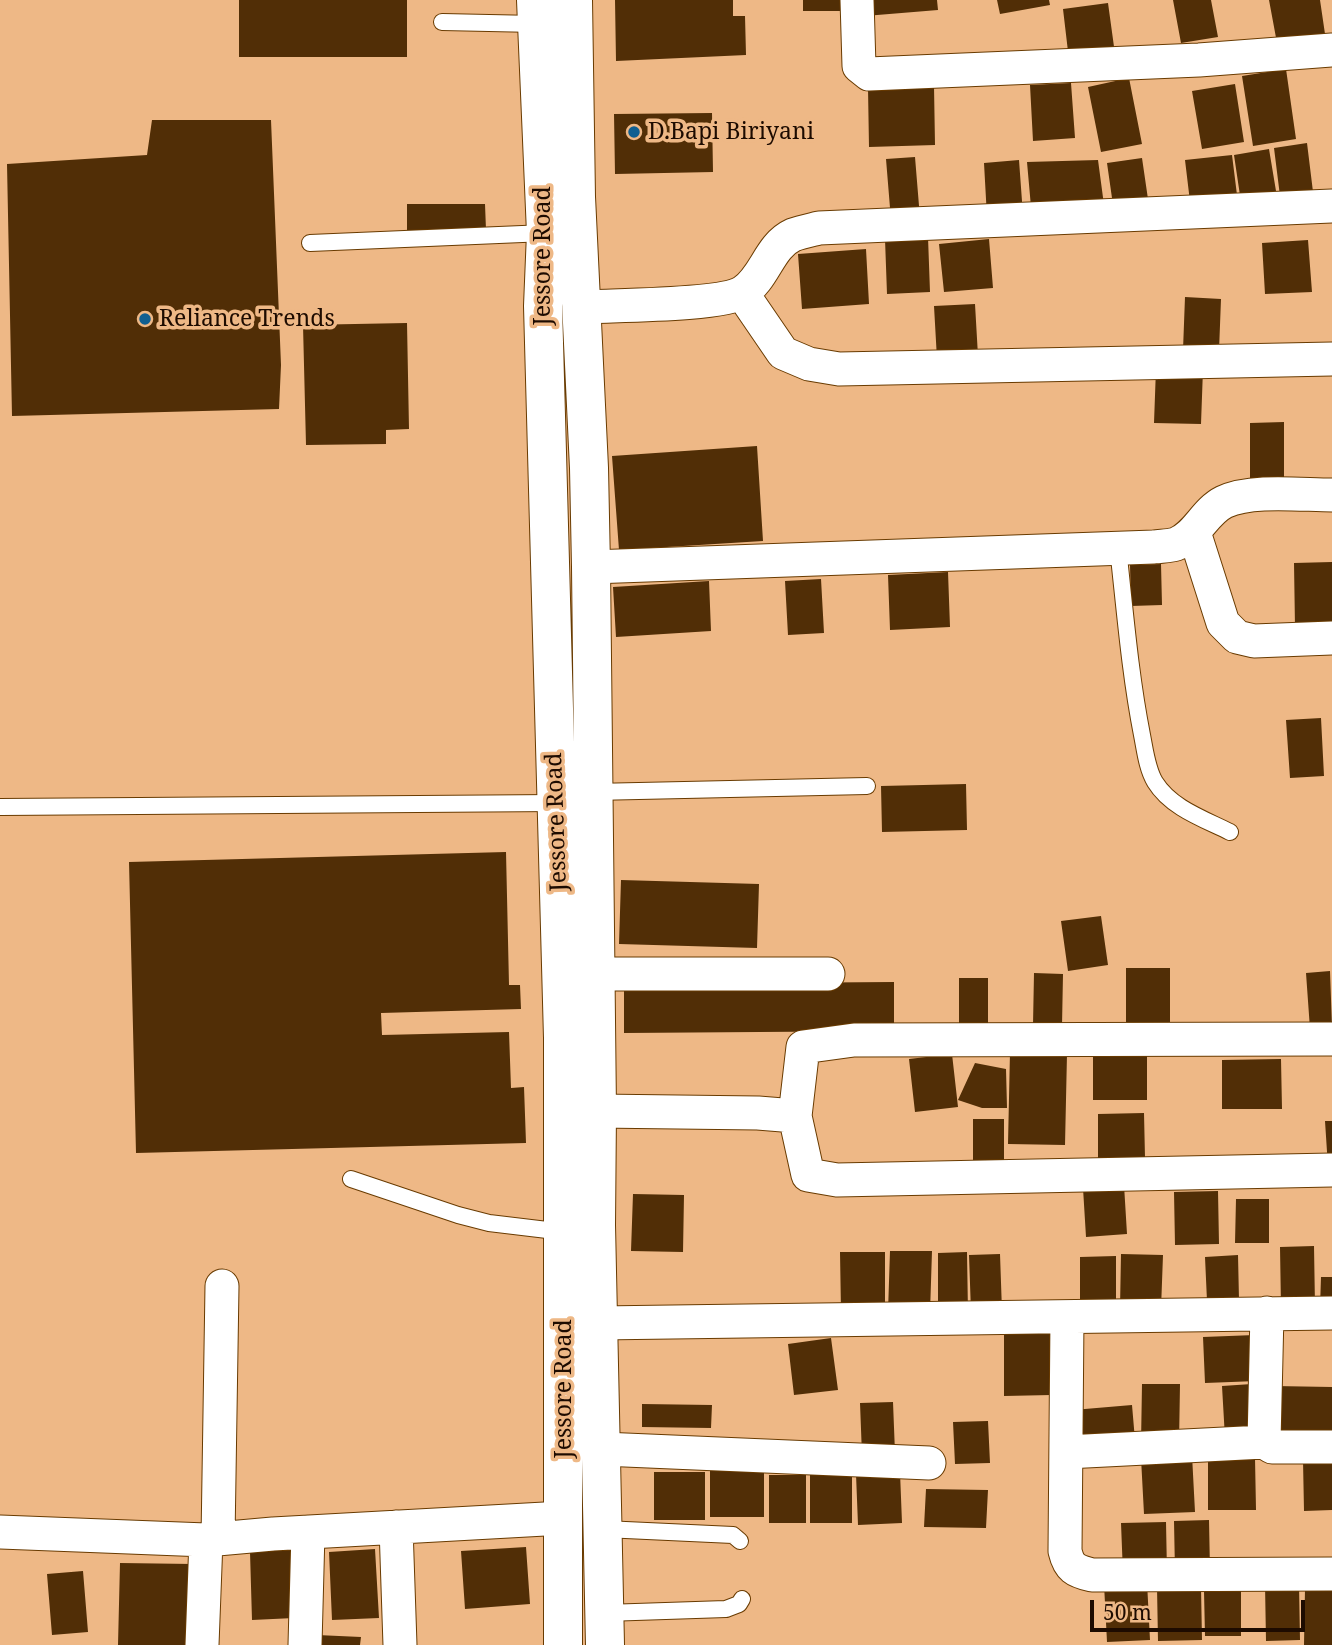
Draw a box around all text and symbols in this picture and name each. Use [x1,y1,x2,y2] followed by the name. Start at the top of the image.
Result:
[648,118,814,146] place label: D.Bapi Biriyani
[626,124,642,140] marker: D.Bapi Biriyani
[529,186,557,326] street label: Jessore Road
[159,305,335,333] place label: Reliance Trends
[137,311,153,327] marker: Reliance Trends
[541,752,573,892] street label: Jessore Road
[550,1319,578,1459] street label: Jessore Road
[1094,1586,1309,1630] scale bar
[1103,1598,1152,1626] text: 50 m

